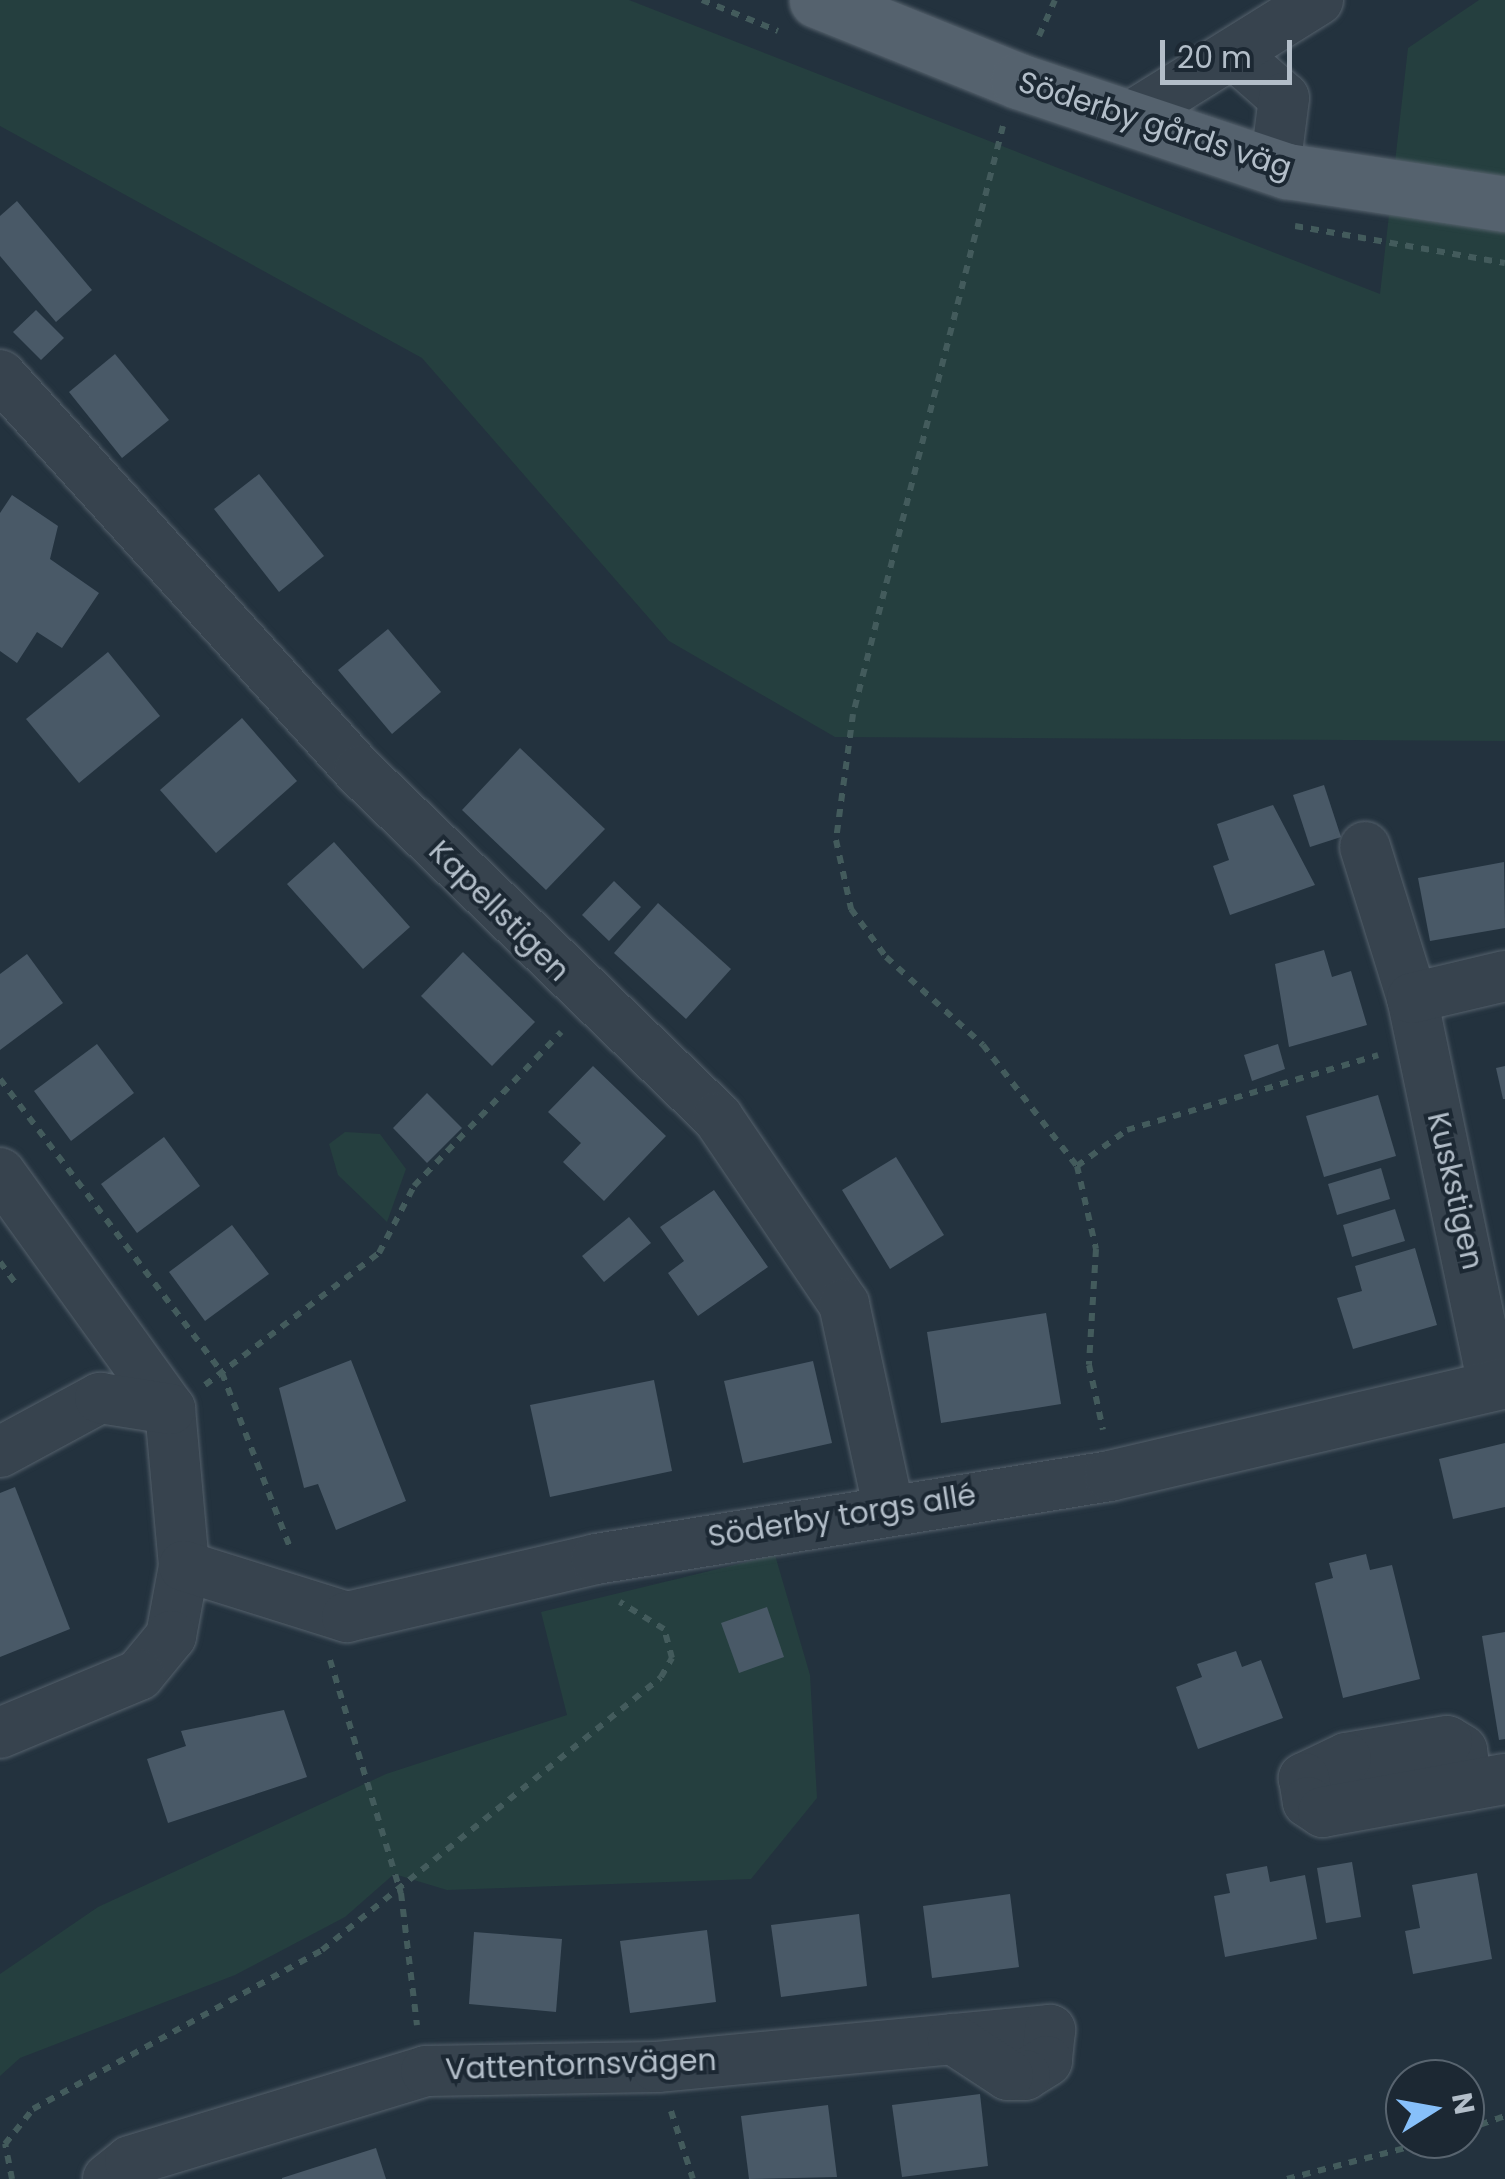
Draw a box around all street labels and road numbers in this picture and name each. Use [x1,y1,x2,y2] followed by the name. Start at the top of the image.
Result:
[1014,64,1296,186] street label: Söderby gårds väg
[421,833,577,989] street label: Kapellstigen
[1419,1109,1491,1273] street label: Kuskstigen
[705,1477,979,1555] street label: Söderby torgs allé
[445,2042,717,2088] street label: Vattentornsvägen

